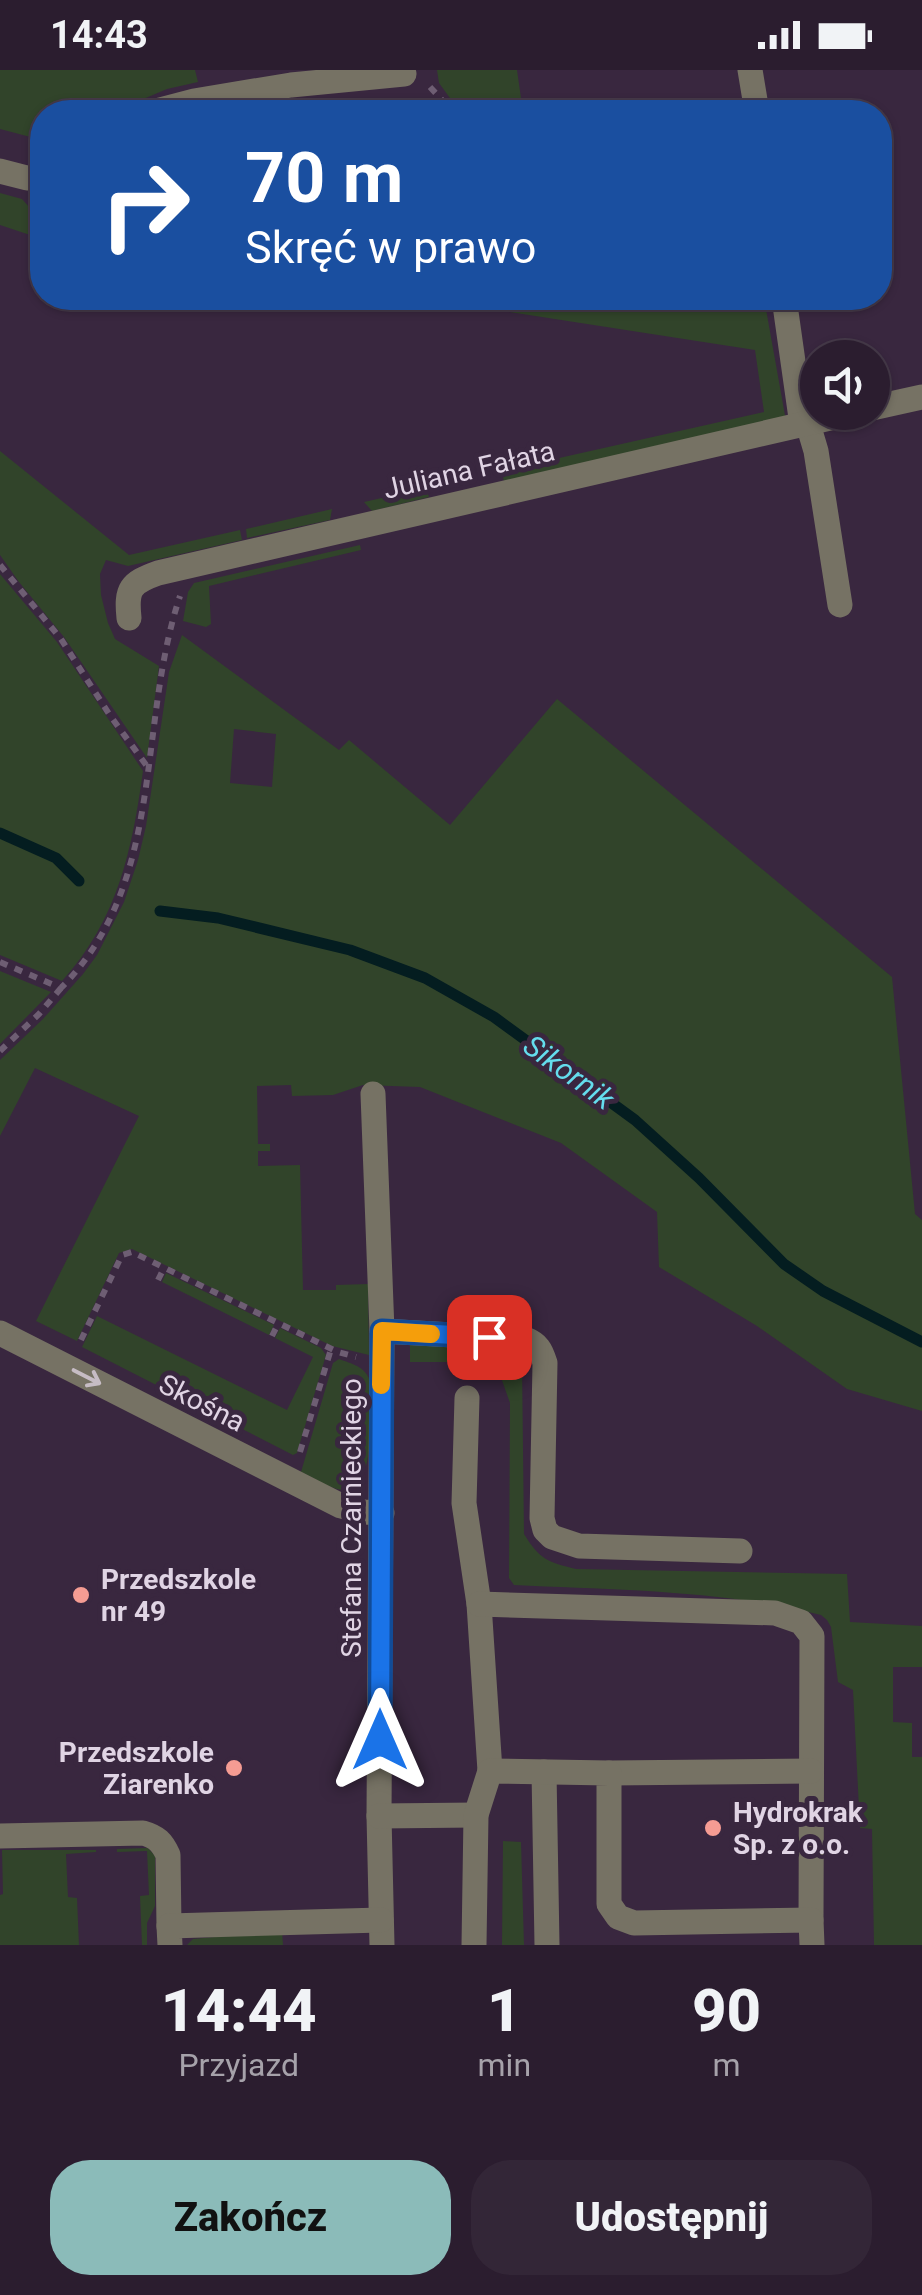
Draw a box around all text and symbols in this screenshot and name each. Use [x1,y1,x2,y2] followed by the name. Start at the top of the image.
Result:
[50,13,148,57] text: 14:43
[245,137,403,219] text: 70 m
[80,140,210,270] icon: right
[245,221,537,274] text: Skręć w prawo
[800,340,890,430] map controls
[800,340,890,430] button: sound
[380,434,558,506] street label: Juliana Fałata
[517,1027,622,1117] water label: Sikornik
[447,1295,532,1380] pin
[462,1310,517,1365] icon: arrive
[154,1367,250,1439] street label: Skośna
[71,1368,101,1387] one-way arrow
[335,1378,368,1658] street label: Stefana Czarnieckiego
[101,1563,256,1628] place label: Przedszkole nr 49
[70,1584,92,1606] marker: Przedszkole nr 49
[328,1688,432,1792] position arrow
[59,1736,214,1801] place label: Przedszkole Ziarenko
[223,1757,245,1779] marker: Przedszkole Ziarenko
[733,1796,864,1861] place label: Hydrokrak Sp. z o.o.
[702,1817,724,1839] marker: Hydrokrak Sp. z o.o.
[161,1975,317,2046] text: 14:44
[487,1975,522,2046] text: 1
[692,1975,761,2046] text: 90
[178,2046,299,2084] text: Przyjazd
[478,2046,531,2084] text: min
[712,2046,741,2084] text: m
[50,2160,451,2275] button: Zakończ
[471,2160,872,2275] button: Udostępnij

